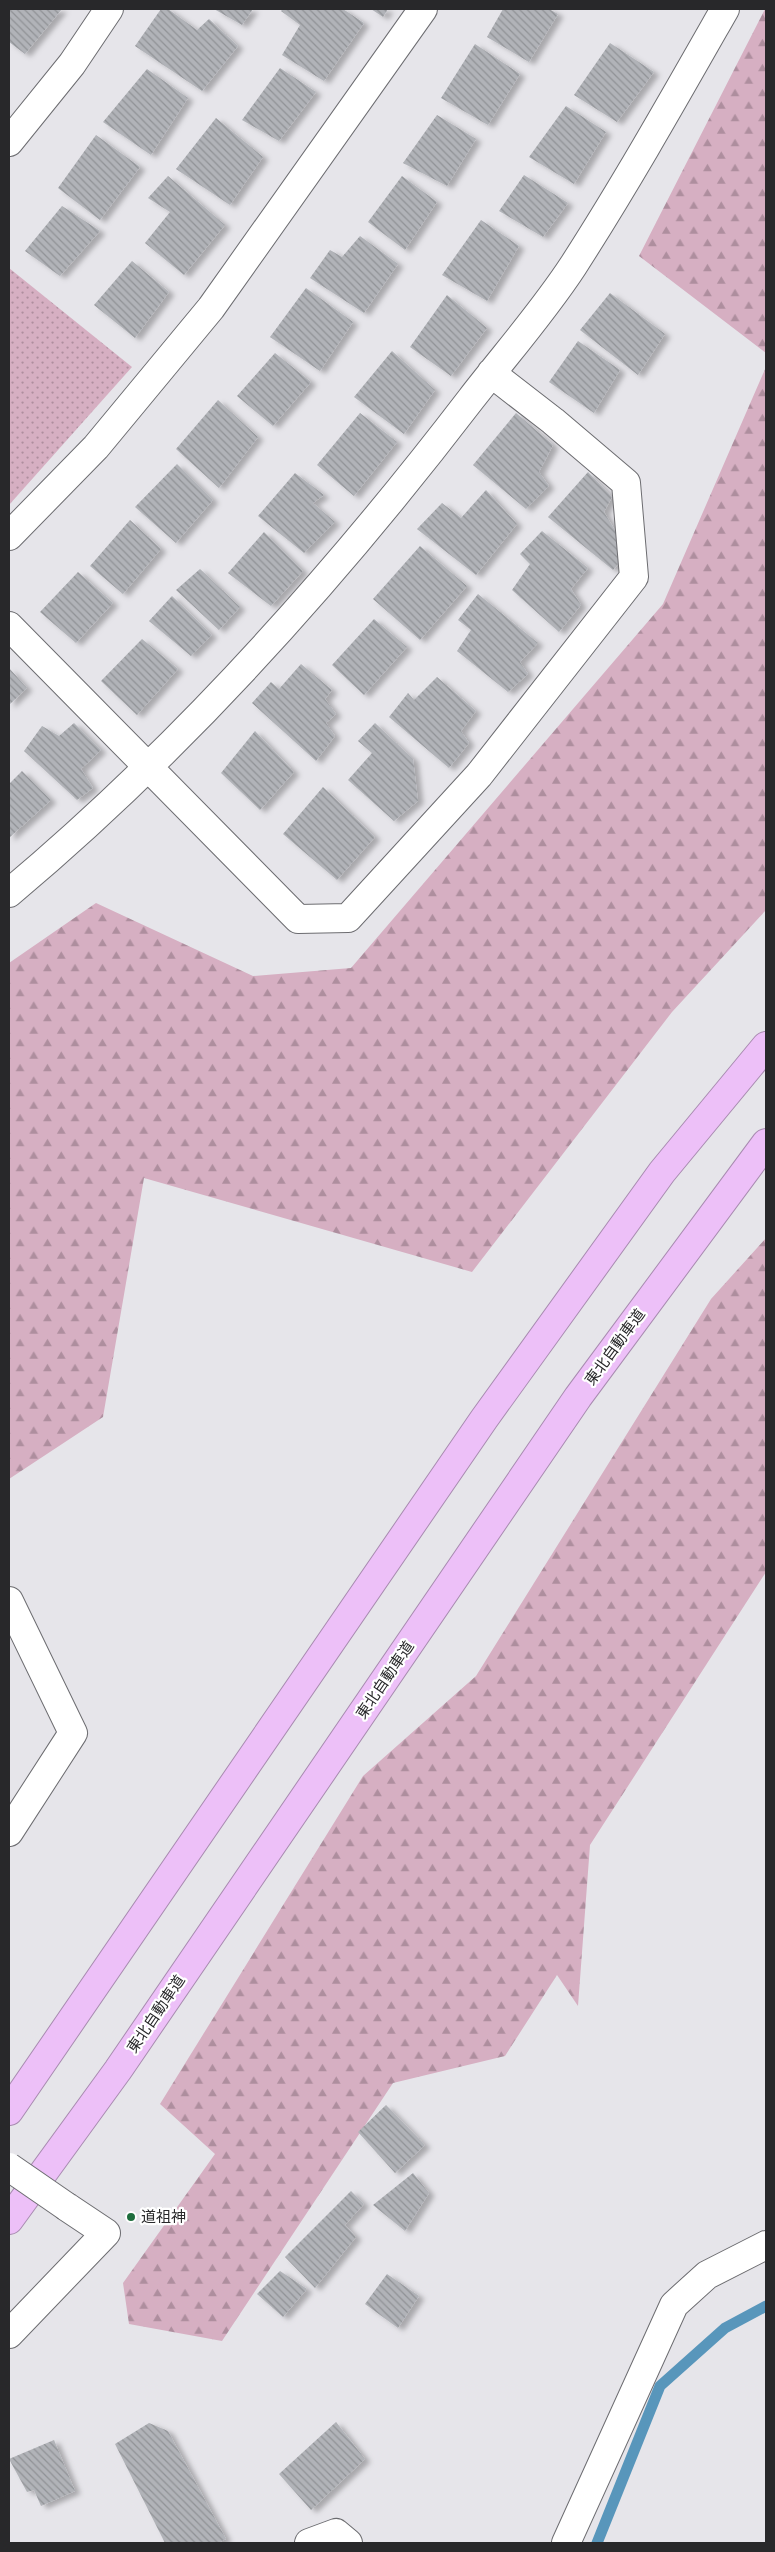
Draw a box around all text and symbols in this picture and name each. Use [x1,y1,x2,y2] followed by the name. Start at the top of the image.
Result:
[580,1305,648,1388] street label: 東北自動車道
[352,1637,417,1722] street label: 東北自動車道
[123,1971,188,2056] street label: 東北自動車道
[141,2207,186,2225] place label: 道祖神
[125,2211,137,2223] marker: 道祖神

